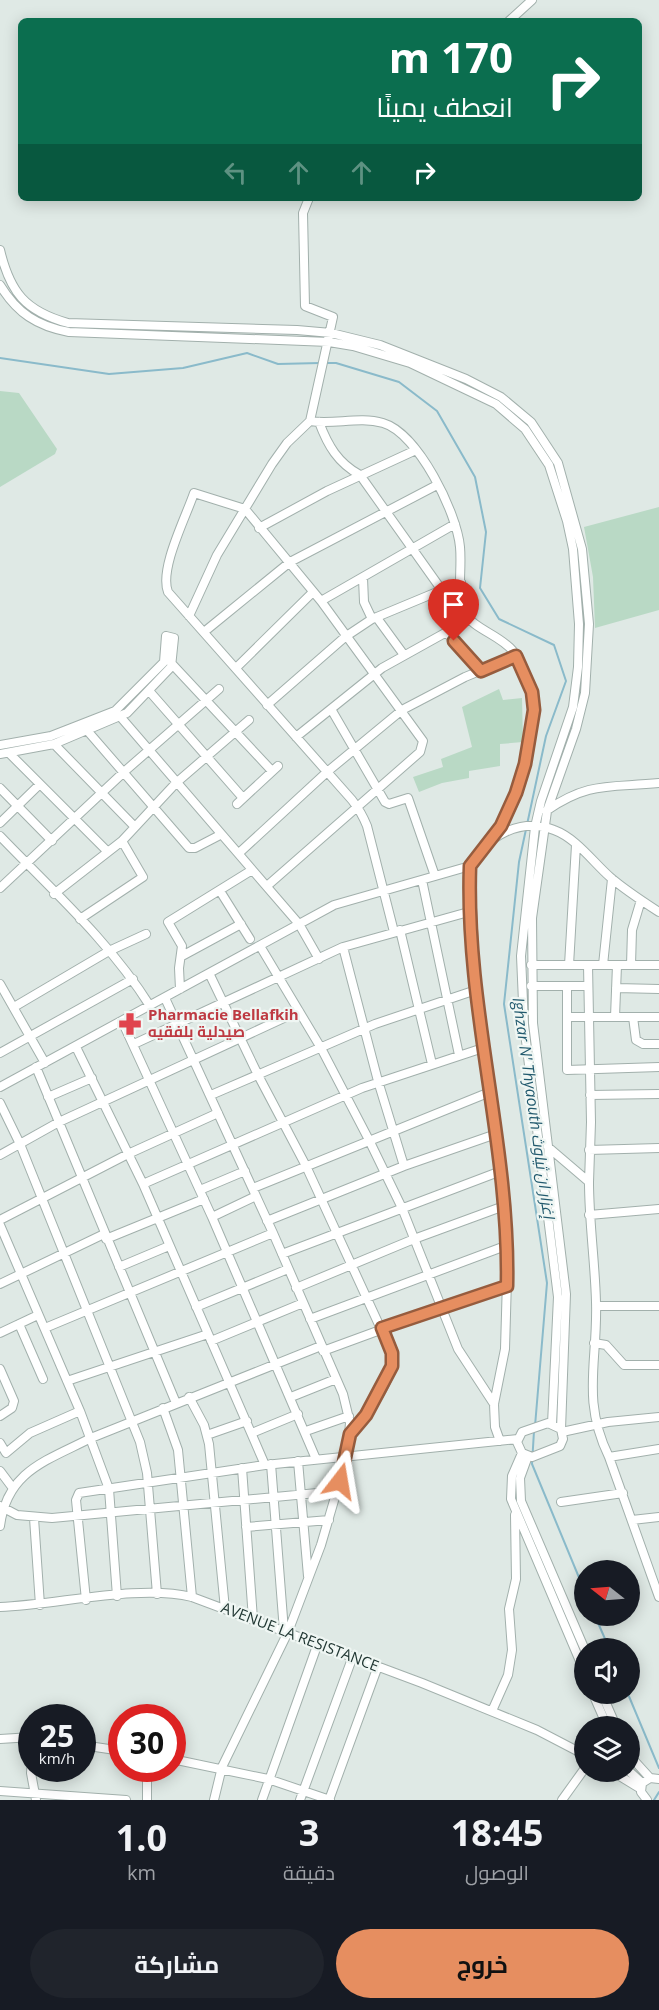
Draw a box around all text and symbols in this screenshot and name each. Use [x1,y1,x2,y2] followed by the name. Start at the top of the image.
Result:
[389,28,513,85] text: 170 m
[534,42,612,120] icon: right
[376,88,513,125] text: انعطف يمينًا
[219,156,252,189] icon: left
[282,156,315,189] icon: ahead
[345,156,378,189] icon: ahead
[408,156,441,189] icon: right
[428,579,479,641] pin
[437,588,470,621] icon: arrive
[508,996,561,1222] water label: Ighzar N' Thyaouth إغزار ان ثياوث
[148,1004,299,1041] place label: Pharmacie Bellafkih صيدلية بلفقيه
[117,1011,143,1037] pharmacy icon: Pharmacie Bellafkih صيدلية بلفقيه
[308,1449,372,1513] position arrow
[574,1560,640,1626] north arrow
[574,1560,640,1782] map controls
[219,1597,382,1675] street label: AVENUE LA RESISTANCE
[574,1638,640,1704] button: sound
[108,1704,186,1782] speed limit sign: 30
[40,1715,74,1756] text: 25
[574,1716,640,1782] button: layers
[39,1748,75,1768] text: km/h
[299,1808,319,1857] text: 3
[451,1808,543,1857] text: 18:45
[116,1813,167,1862] text: 1.0
[127,1859,156,1886] text: km
[283,1859,335,1886] text: دقيقة
[465,1859,529,1886] text: الوصول
[30,1929,324,1998] button: مشاركة
[336,1929,629,1998] button: خروج

